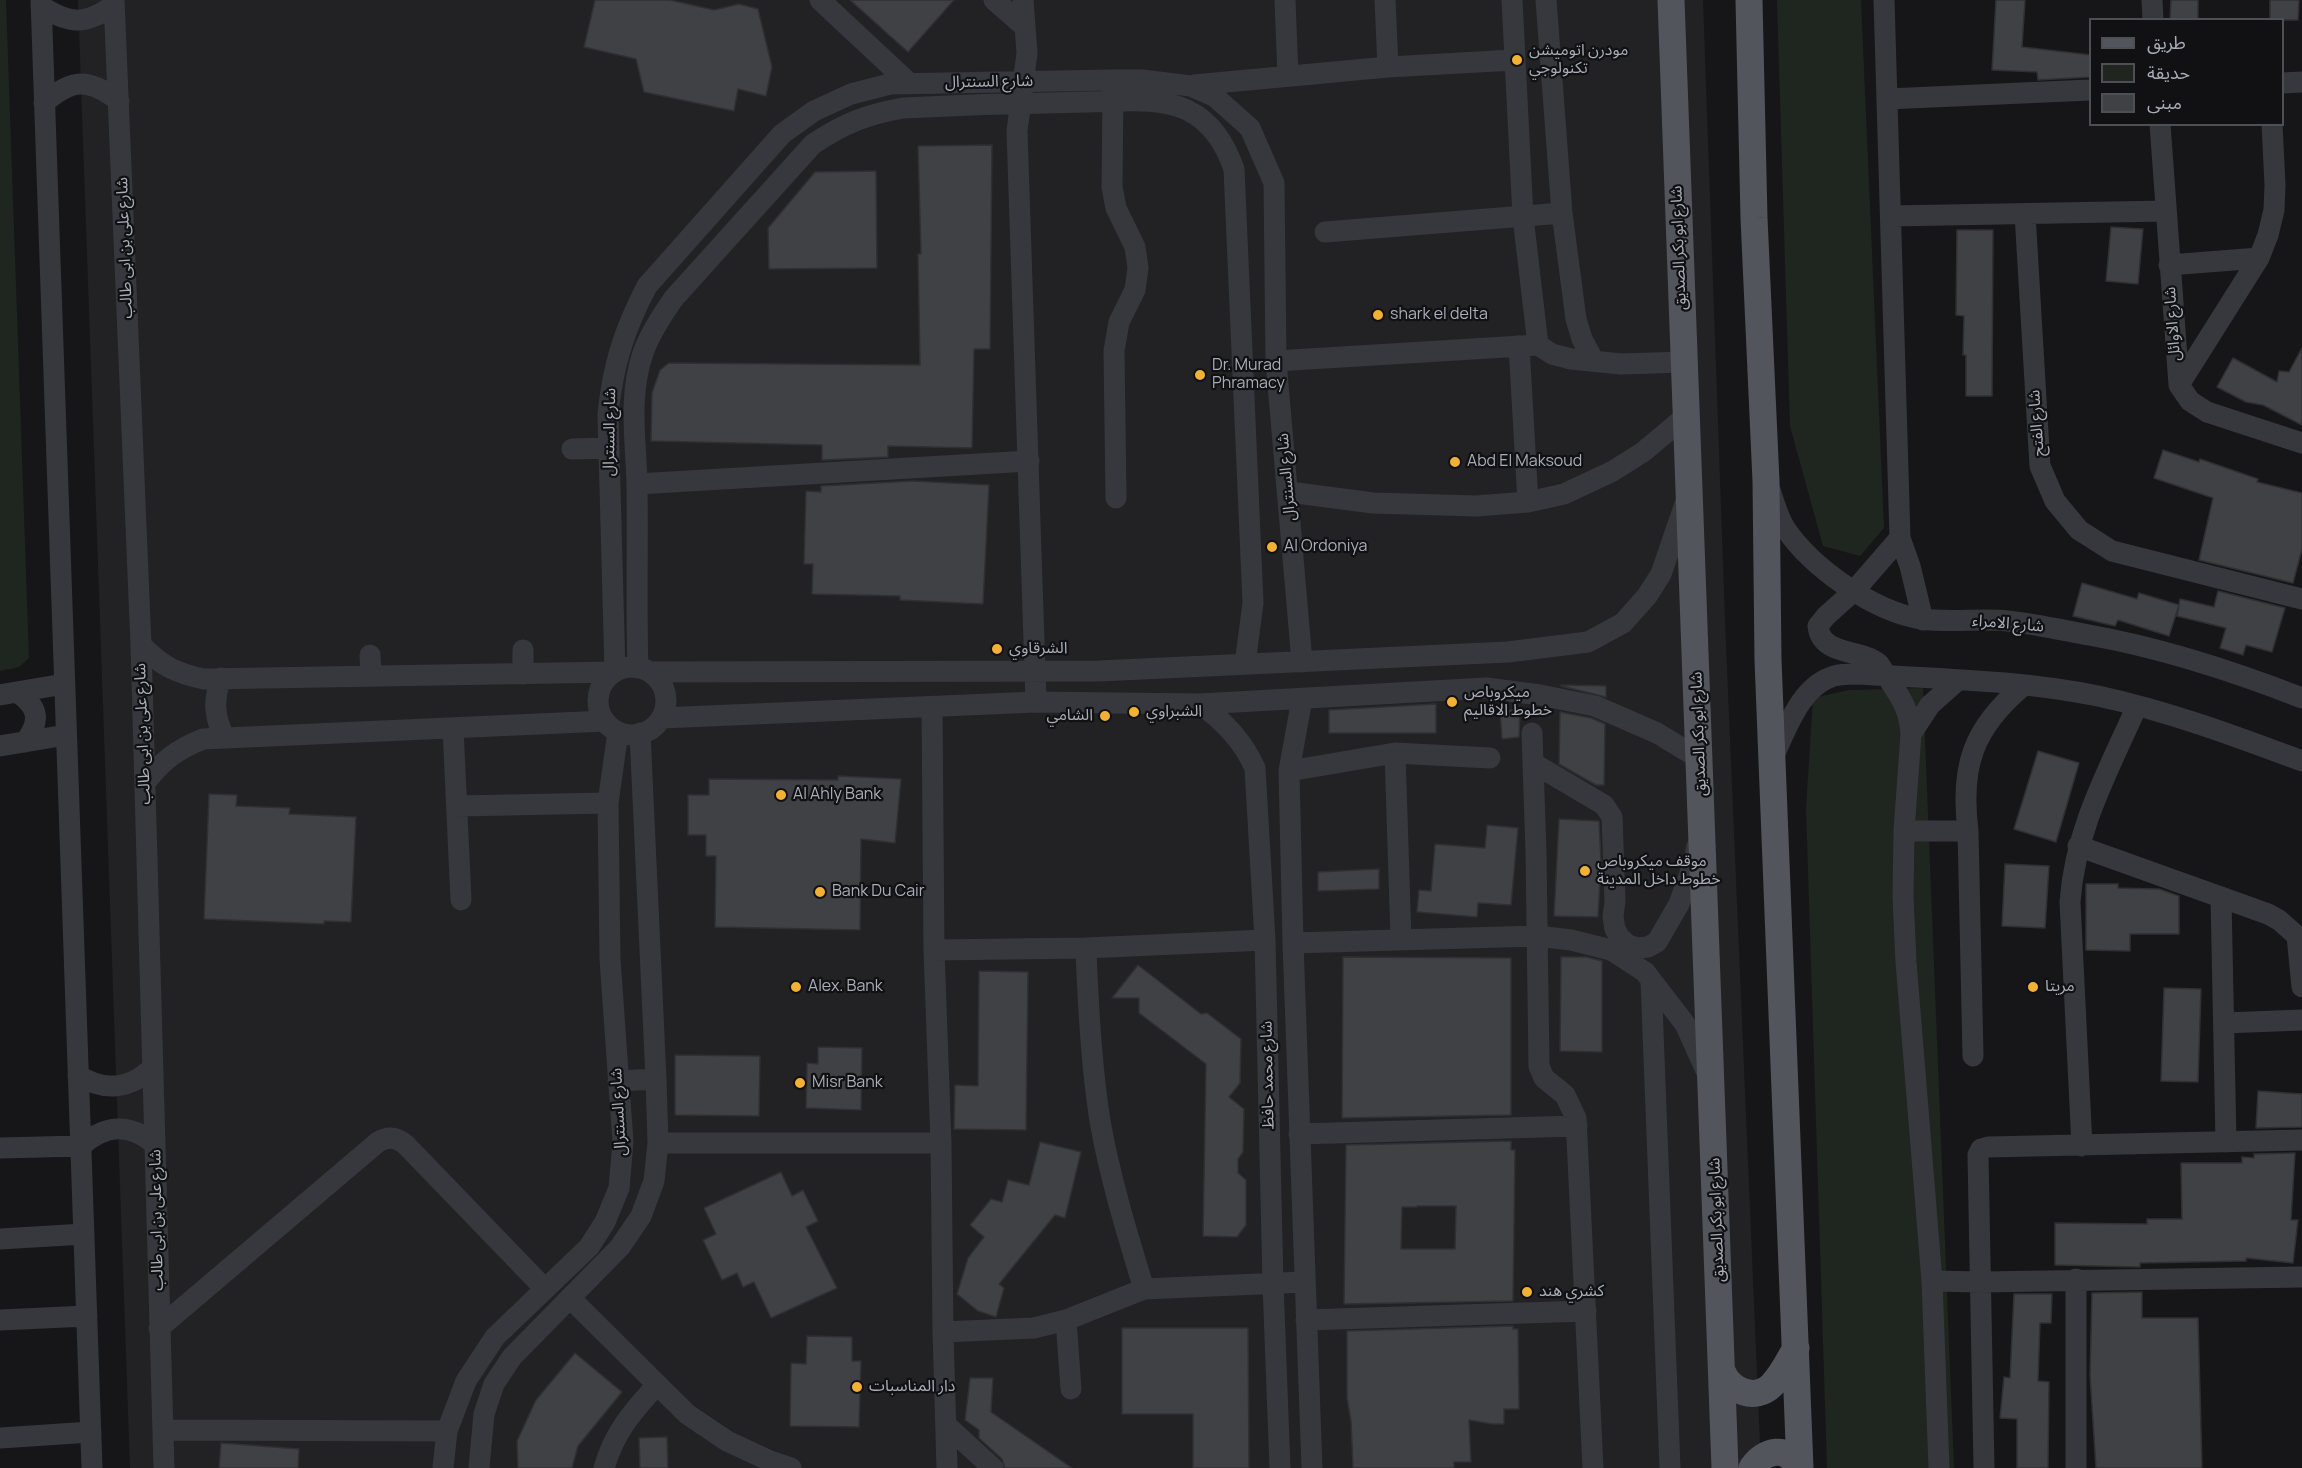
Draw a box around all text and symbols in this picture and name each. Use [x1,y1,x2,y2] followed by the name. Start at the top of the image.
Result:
[2089,18,2284,126] legend
[2147,30,2186,54] text: طريق
[1529,41,1628,79] place label: مودرن اتوميشن تكنولوجي
[1510,53,1524,67] marker: مودرن اتوميشن تكنولوجي
[2147,60,2190,84] text: حديقة
[945,72,1033,92] street label: شارع السنترال
[2147,90,2182,114] text: مبنى
[113,177,137,319] street label: شارع على بن ابى طالب
[1667,185,1691,311] street label: شارع ابو بكر الصديق
[2161,286,2185,362] street label: شارع الاوائل
[1390,305,1488,325] place label: shark el delta
[1371,308,1385,322] marker: shark el delta
[1212,356,1285,394] place label: Dr. Murad Phramacy
[1193,368,1207,382] marker: Dr. Murad Phramacy
[600,388,620,476] street label: شارع السنترال
[2025,389,2049,457] street label: شارع الفتح
[1274,432,1300,522] street label: شارع السنترال
[1467,452,1582,472] place label: Abd El Maksoud
[1448,455,1462,469] marker: Abd El Maksoud
[1284,537,1367,557] place label: Al Ordoniya
[1265,540,1279,554] marker: Al Ordoniya
[1971,611,2045,637] street label: شارع الامراء
[1009,639,1068,659] place label: الشرقاوي
[990,642,1004,656] marker: الشرقاوي
[131,663,155,805] street label: شارع على بن ابى طالب
[1687,671,1711,797] street label: شارع ابو بكر الصديق
[1464,683,1552,721] place label: ميكروباص خطوط الاقاليم
[1445,695,1459,709] marker: ميكروباص خطوط الاقاليم
[1146,702,1202,722] place label: الشبراوي
[1127,705,1141,719] marker: الشبراوي
[1047,706,1093,726] place label: الشامي
[1098,709,1112,723] marker: الشامي
[793,785,881,805] place label: Al Ahly Bank
[774,788,788,802] marker: Al Ahly Bank
[1597,852,1721,890] place label: موقف ميكروباص خطوط داخل المدينة
[1578,864,1592,878] marker: موقف ميكروباص خطوط داخل المدينة
[832,882,925,902] place label: Bank Du Cair
[813,885,827,899] marker: Bank Du Cair
[808,977,883,997] place label: Alex. Bank
[2045,977,2075,997] place label: مريتا
[789,980,803,994] marker: Alex. Bank
[2026,980,2040,994] marker: مريتا
[1257,1021,1279,1129] street label: شارع محمد حافظ
[607,1067,631,1157] street label: شارع السنترال
[812,1073,883,1093] place label: Misr Bank
[793,1076,807,1090] marker: Misr Bank
[146,1149,168,1291] street label: شارع على بن ابى طالب
[1705,1157,1729,1283] street label: شارع ابو بكر الصديق
[1539,1282,1604,1302] place label: كشري هند
[1520,1285,1534,1299] marker: كشري هند
[869,1377,955,1397] place label: دار المناسبات
[850,1380,864,1394] marker: دار المناسبات

